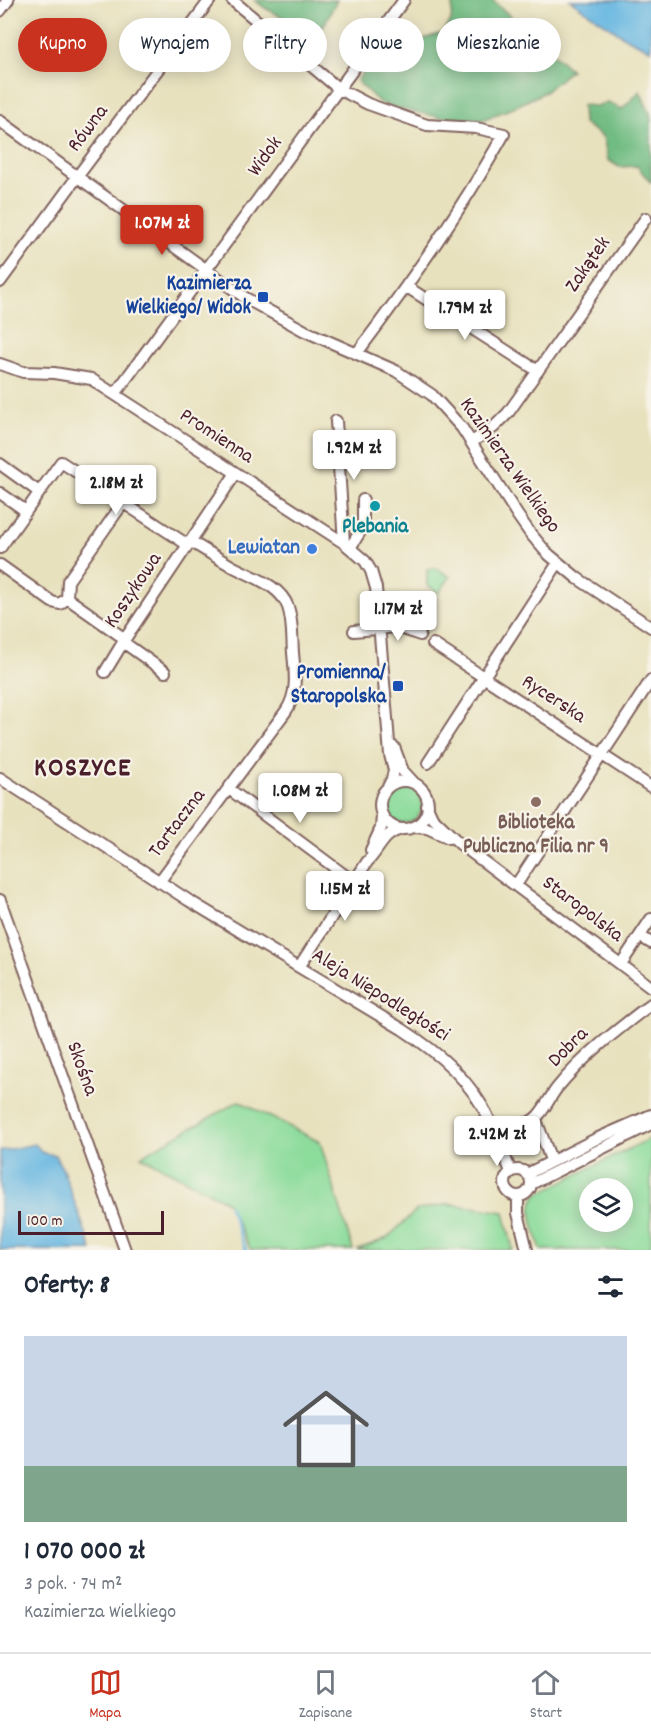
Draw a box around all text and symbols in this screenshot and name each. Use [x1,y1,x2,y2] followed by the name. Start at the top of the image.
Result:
[18,18,107,72] chip: Kupno
[119,18,231,72] chip: Wynajem
[243,18,327,72] chip: Filtry
[339,18,424,72] chip: Nowe
[436,18,561,72] chip: Mieszkanie
[61,98,118,159] street label: Równa
[241,131,291,183] street label: Widok
[100,205,224,256] pin: 1.07M zł
[134,210,190,238] text: 1.07M zł
[559,231,619,299] street label: Zakątek
[126,270,252,324] place label: Kazimierza Wielkiego/ Widok
[256,290,270,304] marker: Kazimierza Wielkiego/ Widok
[403,290,527,341] pin: 1.79M zł
[438,295,492,323] text: 1.79M zł
[451,392,567,540] street label: Kazimierza Wielkiego
[173,402,260,473] street label: Promienna
[292,430,416,481] pin: 1.92M zł
[327,435,381,463] text: 1.92M zł
[54,465,178,516] pin: 2.18M zł
[89,470,143,498] text: 2.18M zł
[368,499,382,513] marker: Plebania
[342,513,409,543] place label: Plebania
[228,534,300,564] place label: Lewiatan
[305,542,319,556] marker: Lewiatan
[98,546,171,635] street label: Koszykowa
[336,591,460,642] pin: 1.17M zł
[374,596,422,624] text: 1.17M zł
[291,659,387,713] place label: Promienna/ Staropolska
[515,668,592,733] street label: Rycerska
[391,679,405,693] marker: Promienna/ Staropolska
[34,750,132,789] district label: KOSZYCE
[238,773,362,824] pin: 1.08M zł
[272,778,328,806] text: 1.08M zł
[142,782,215,865] street label: Tartaczna
[529,795,543,809] marker: Biblioteka Publiczna Filia nr 9
[463,809,609,863] place label: Biblioteka Publiczna Filia nr 9
[535,869,630,951] street label: Staropolska
[283,871,407,922] pin: 1.15M zł
[320,876,370,904] text: 1.15M zł
[305,942,455,1051] street label: Aleja Niepodległości
[542,1020,597,1075] street label: Dobra
[57,1038,105,1101] street label: Skośna
[435,1116,559,1167] pin: 2.42M zł
[468,1121,526,1149] text: 2.42M zł
[579,1178,633,1232] map controls
[579,1178,633,1232] button: layers
[18,1208,164,1236] scale bar
[27,1210,63,1233] text: 100 m
[24,1268,110,1305] text: Oferty: 8
[594,1270,627,1303] icon: filters
[272,1375,380,1483] icon: home
[24,1534,145,1571] text: 1 070 000 zł
[24,1571,122,1599] text: 3 pok. · 74 m²
[24,1599,176,1627] text: Kazimierza Wielkiego
[89,1666,122,1725] tab: Mapa
[299,1666,352,1725] tab: Zapisane
[529,1666,562,1725] tab: Start

